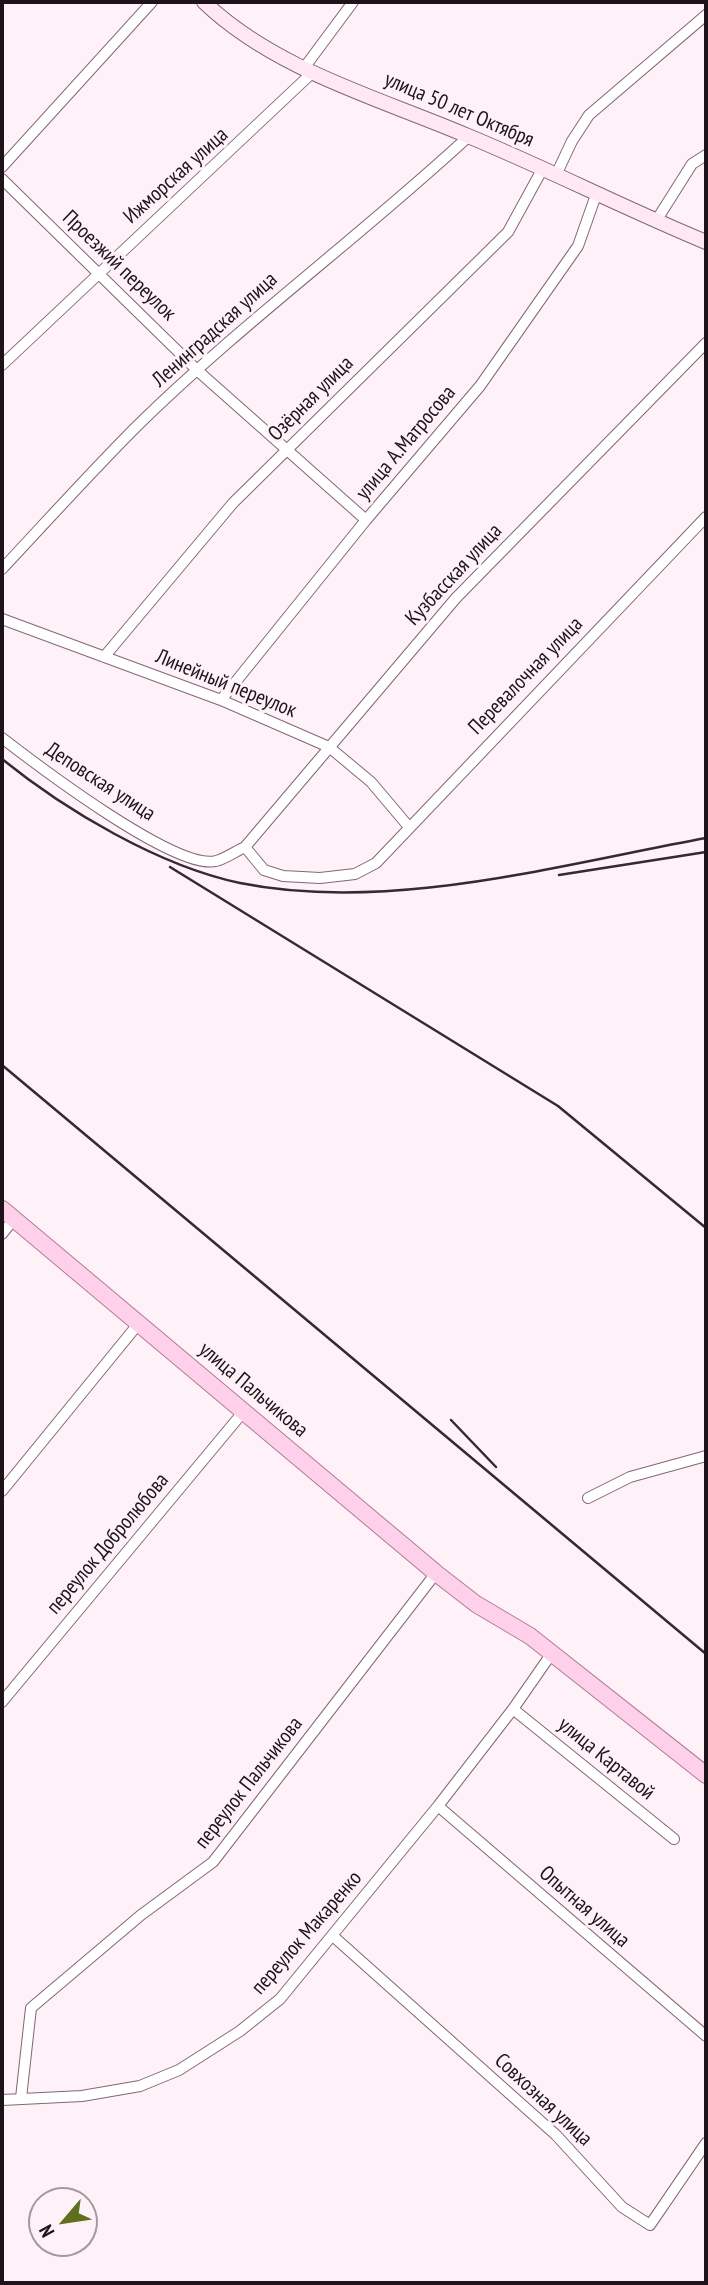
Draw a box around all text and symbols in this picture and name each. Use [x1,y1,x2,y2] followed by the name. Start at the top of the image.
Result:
[380,67,538,153] street label: улица 50 лет Октября
[119,123,233,229] street label: Ижморская улица
[57,206,181,326] street label: Проезжий переулок
[147,267,283,393] street label: Ленинградская улица
[263,351,359,447] street label: Озёрная улица
[351,381,461,505] street label: улица А.Матросова
[401,519,507,631] street label: Кузбасская улица
[464,612,588,740] street label: Перевалочная улица
[152,644,300,724] street label: Линейный переулок
[40,737,160,827] street label: Деповская улица
[193,1337,313,1443] street label: улица Пальчикова
[42,1468,174,1620] street label: переулок Добролюбова
[190,1712,308,1854] street label: переулок Пальчикова
[553,1712,659,1806] street label: улица Картавой
[534,1861,634,1953] street label: Опытная улица
[247,1866,367,2000] street label: переулок Макаренко
[489,2048,597,2152] street label: Совхозная улица
[28,2187,98,2257] north arrow
[33,2221,59,2242] text: N

